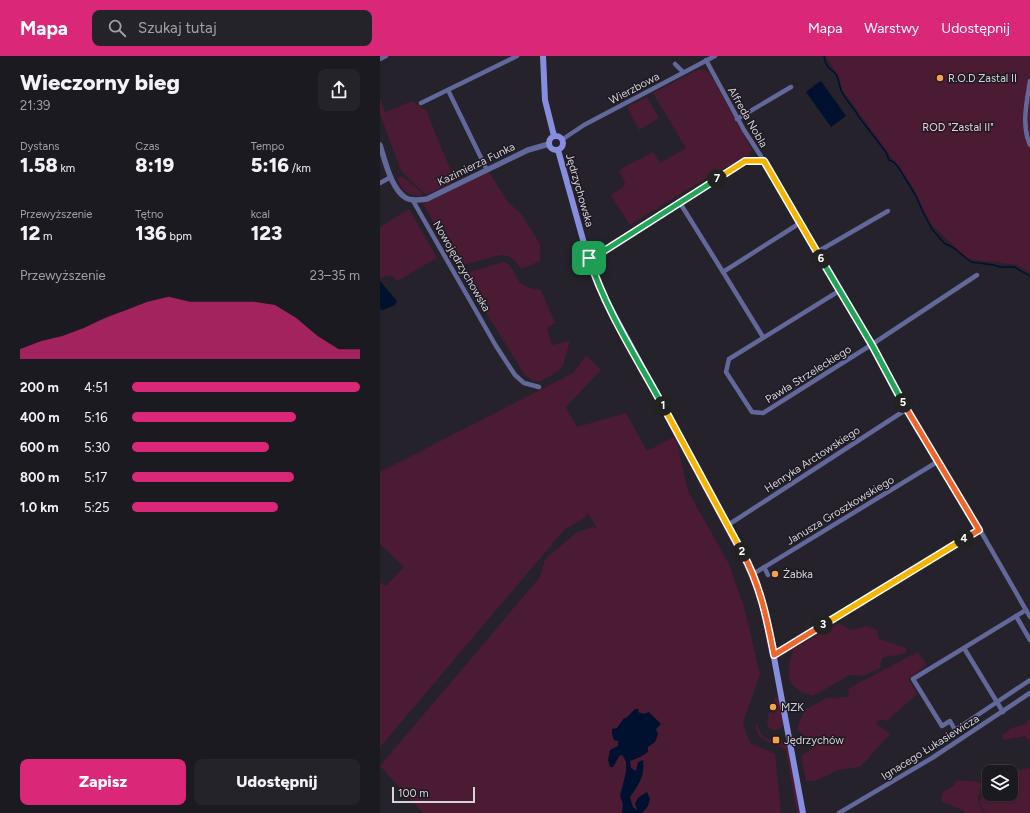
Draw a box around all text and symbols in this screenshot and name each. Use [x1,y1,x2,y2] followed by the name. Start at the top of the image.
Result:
[92,10,372,46] search box
[20,17,68,40] text: Mapa
[106,17,128,39] icon: search
[138,19,217,37] text: Szukaj tutaj
[808,20,842,37] text: Mapa
[864,20,919,37] text: Warstwy
[941,20,1010,37] text: Udostępnij
[20,69,180,96] text: Wieczorny bieg
[318,69,360,111] button: share
[607,70,662,107] street label: Wierzbowa
[948,72,1017,85] place label: R.O.D Zastal II
[935,73,945,83] marker: R.O.D Zastal II
[725,85,770,150] street label: Alfreda Nobla
[20,98,50,113] text: 21:39
[922,121,994,134] park label: ROD "Zastal II"
[20,140,59,153] text: Dystans
[135,140,159,153] text: Czas
[251,140,284,153] text: Tempo
[435,140,517,189] street label: Kazimierza Funka
[563,152,596,228] street label: Jędrzychowska
[20,153,58,177] text: 1.58
[135,153,174,177] text: 8:19
[251,153,289,177] text: 5:16
[58,162,75,175] text: km
[289,162,311,175] text: /km
[707,169,727,189] pin: 7
[714,172,720,185] text: 7
[20,208,92,221] text: Przewyższenie
[135,208,163,221] text: Tętno
[251,208,270,221] text: kcal
[430,219,493,314] street label: Nowojędrzychowska
[20,221,40,245] text: 12
[135,221,167,245] text: 136
[251,221,282,245] text: 123
[40,230,52,243] text: m
[167,230,192,243] text: bpm
[572,241,606,275] pin
[578,247,600,269] icon: arrive
[811,249,831,269] pin: 6
[818,252,824,265] text: 6
[20,268,106,283] text: Przewyższenie
[310,268,360,283] text: 23–35 m
[763,343,854,406] street label: Pawła Strzeleckiego
[20,380,59,395] text: 200 m
[84,380,108,395] text: 4:51
[893,393,913,413] pin: 5
[653,396,673,416] pin: 1
[900,396,906,409] text: 5
[661,399,665,412] text: 1
[20,410,60,425] text: 400 m
[84,410,108,425] text: 5:16
[762,424,863,495] street label: Henryka Arctowskiego
[20,440,59,455] text: 600 m
[84,440,110,455] text: 5:30
[20,470,59,485] text: 800 m
[84,470,107,485] text: 5:17
[784,473,896,548] street label: Janusza Groszkowskiego
[20,500,59,515] text: 1.0 km
[84,500,110,515] text: 5:25
[954,529,974,549] pin: 4
[961,532,967,545] text: 4
[732,542,752,562] pin: 2
[739,545,745,558] text: 2
[783,568,813,581] place label: Żabka
[770,569,780,579] marker: Żabka
[813,615,833,635] pin: 3
[820,618,826,631] text: 3
[781,701,804,714] place label: MZK
[768,702,778,712] marker: MZK
[879,712,982,783] street label: Ignacego Łukasiewicza
[784,734,844,747] place label: Jędrzychów
[771,735,781,745] marker: Jędrzychów
[20,759,186,805] button: Zapisz
[194,759,360,805] button: Udostępnij
[982,765,1018,801] map controls
[982,765,1018,801] button: layers
[392,785,475,804] scale bar
[398,787,429,800] text: 100 m

